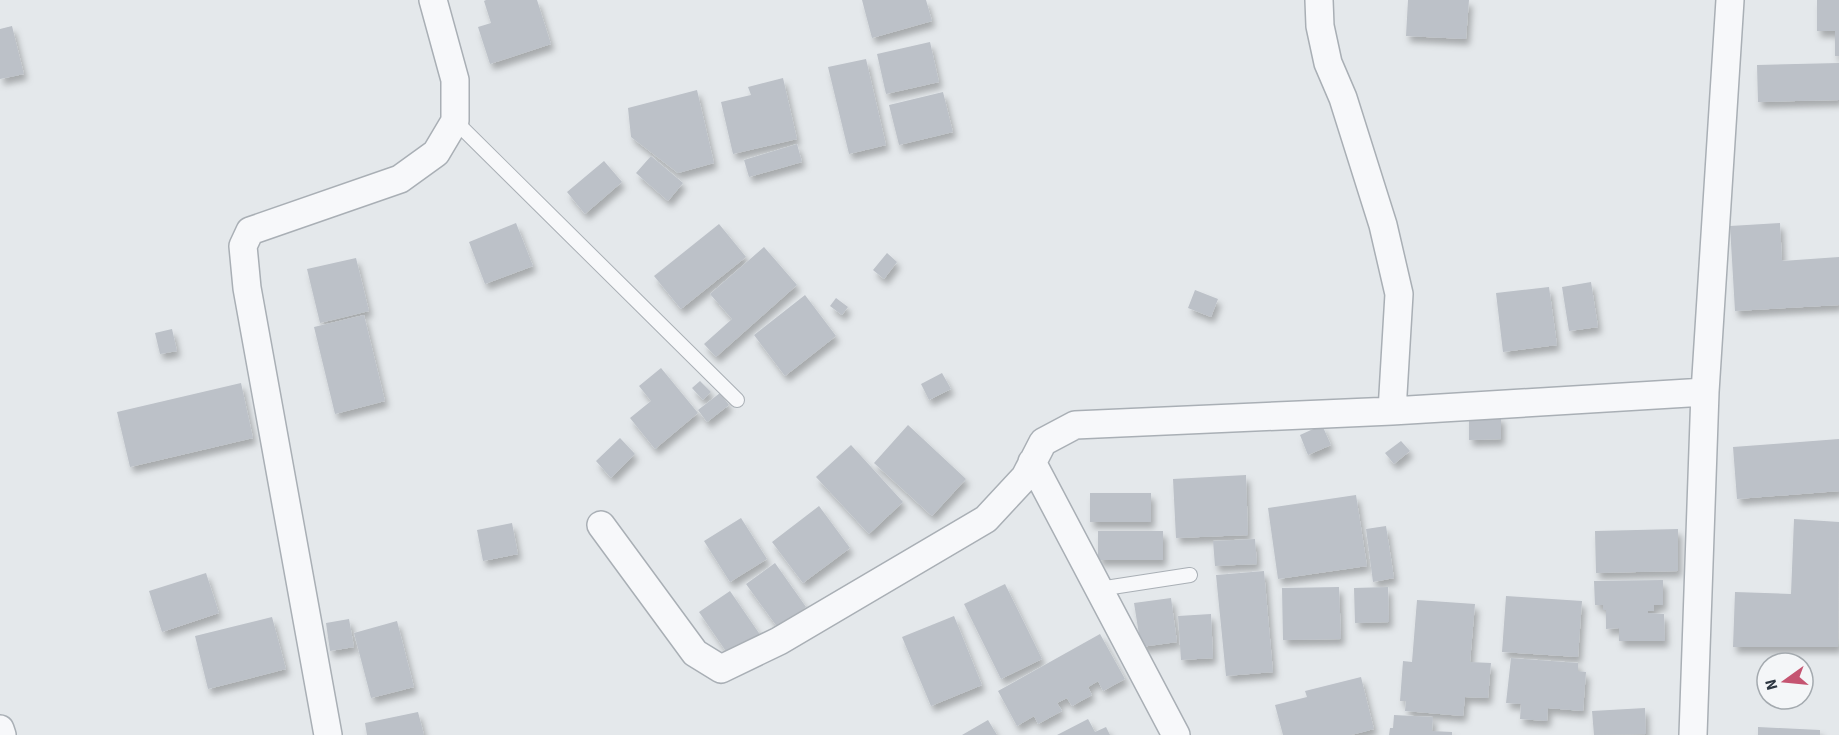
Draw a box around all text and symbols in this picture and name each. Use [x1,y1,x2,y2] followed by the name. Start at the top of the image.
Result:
[1755,651,1815,711] north arrow
[1759,677,1783,693] text: N

